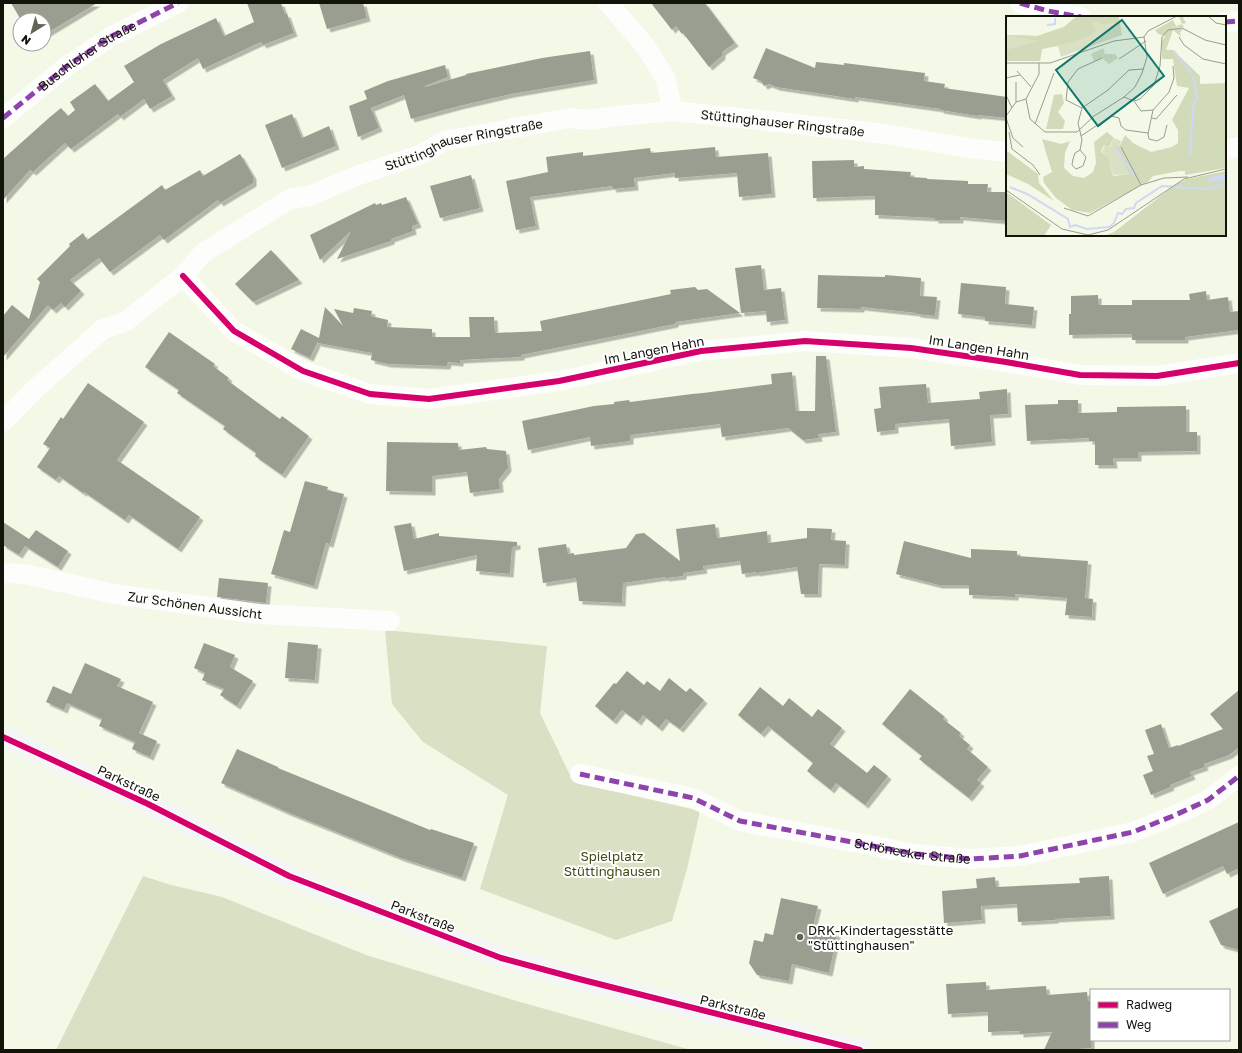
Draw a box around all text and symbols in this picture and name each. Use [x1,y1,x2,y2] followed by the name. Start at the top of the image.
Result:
[12,12,52,52] north arrow
[1006,16,1226,236] inset map
[35,17,139,94] street label: Buschloher Straße
[18,33,33,48] text: N
[700,106,865,140] street label: Stüttinghauser Ringstraße
[383,115,544,174] street label: Stüttinghauser Ringstraße
[928,331,1030,363] street label: Im Langen Hahn
[603,332,705,368] street label: Im Langen Hahn
[127,588,263,622] street label: Zur Schönen Aussicht
[95,761,163,805] street label: Parkstraße
[853,835,971,867] street label: Schönecker Straße
[564,848,660,879] park label: Spielplatz Stüttinghausen
[389,896,457,936] street label: Parkstraße
[808,922,953,953] place label: DRK-Kindertagesstätte "Stüttinghausen"
[795,932,805,942] marker: DRK-Kindertagesstätte "Stüttinghausen"
[1090,989,1230,1041] legend
[698,991,768,1023] street label: Parkstraße
[1126,997,1172,1012] text: Radweg
[1126,1017,1151,1032] text: Weg

